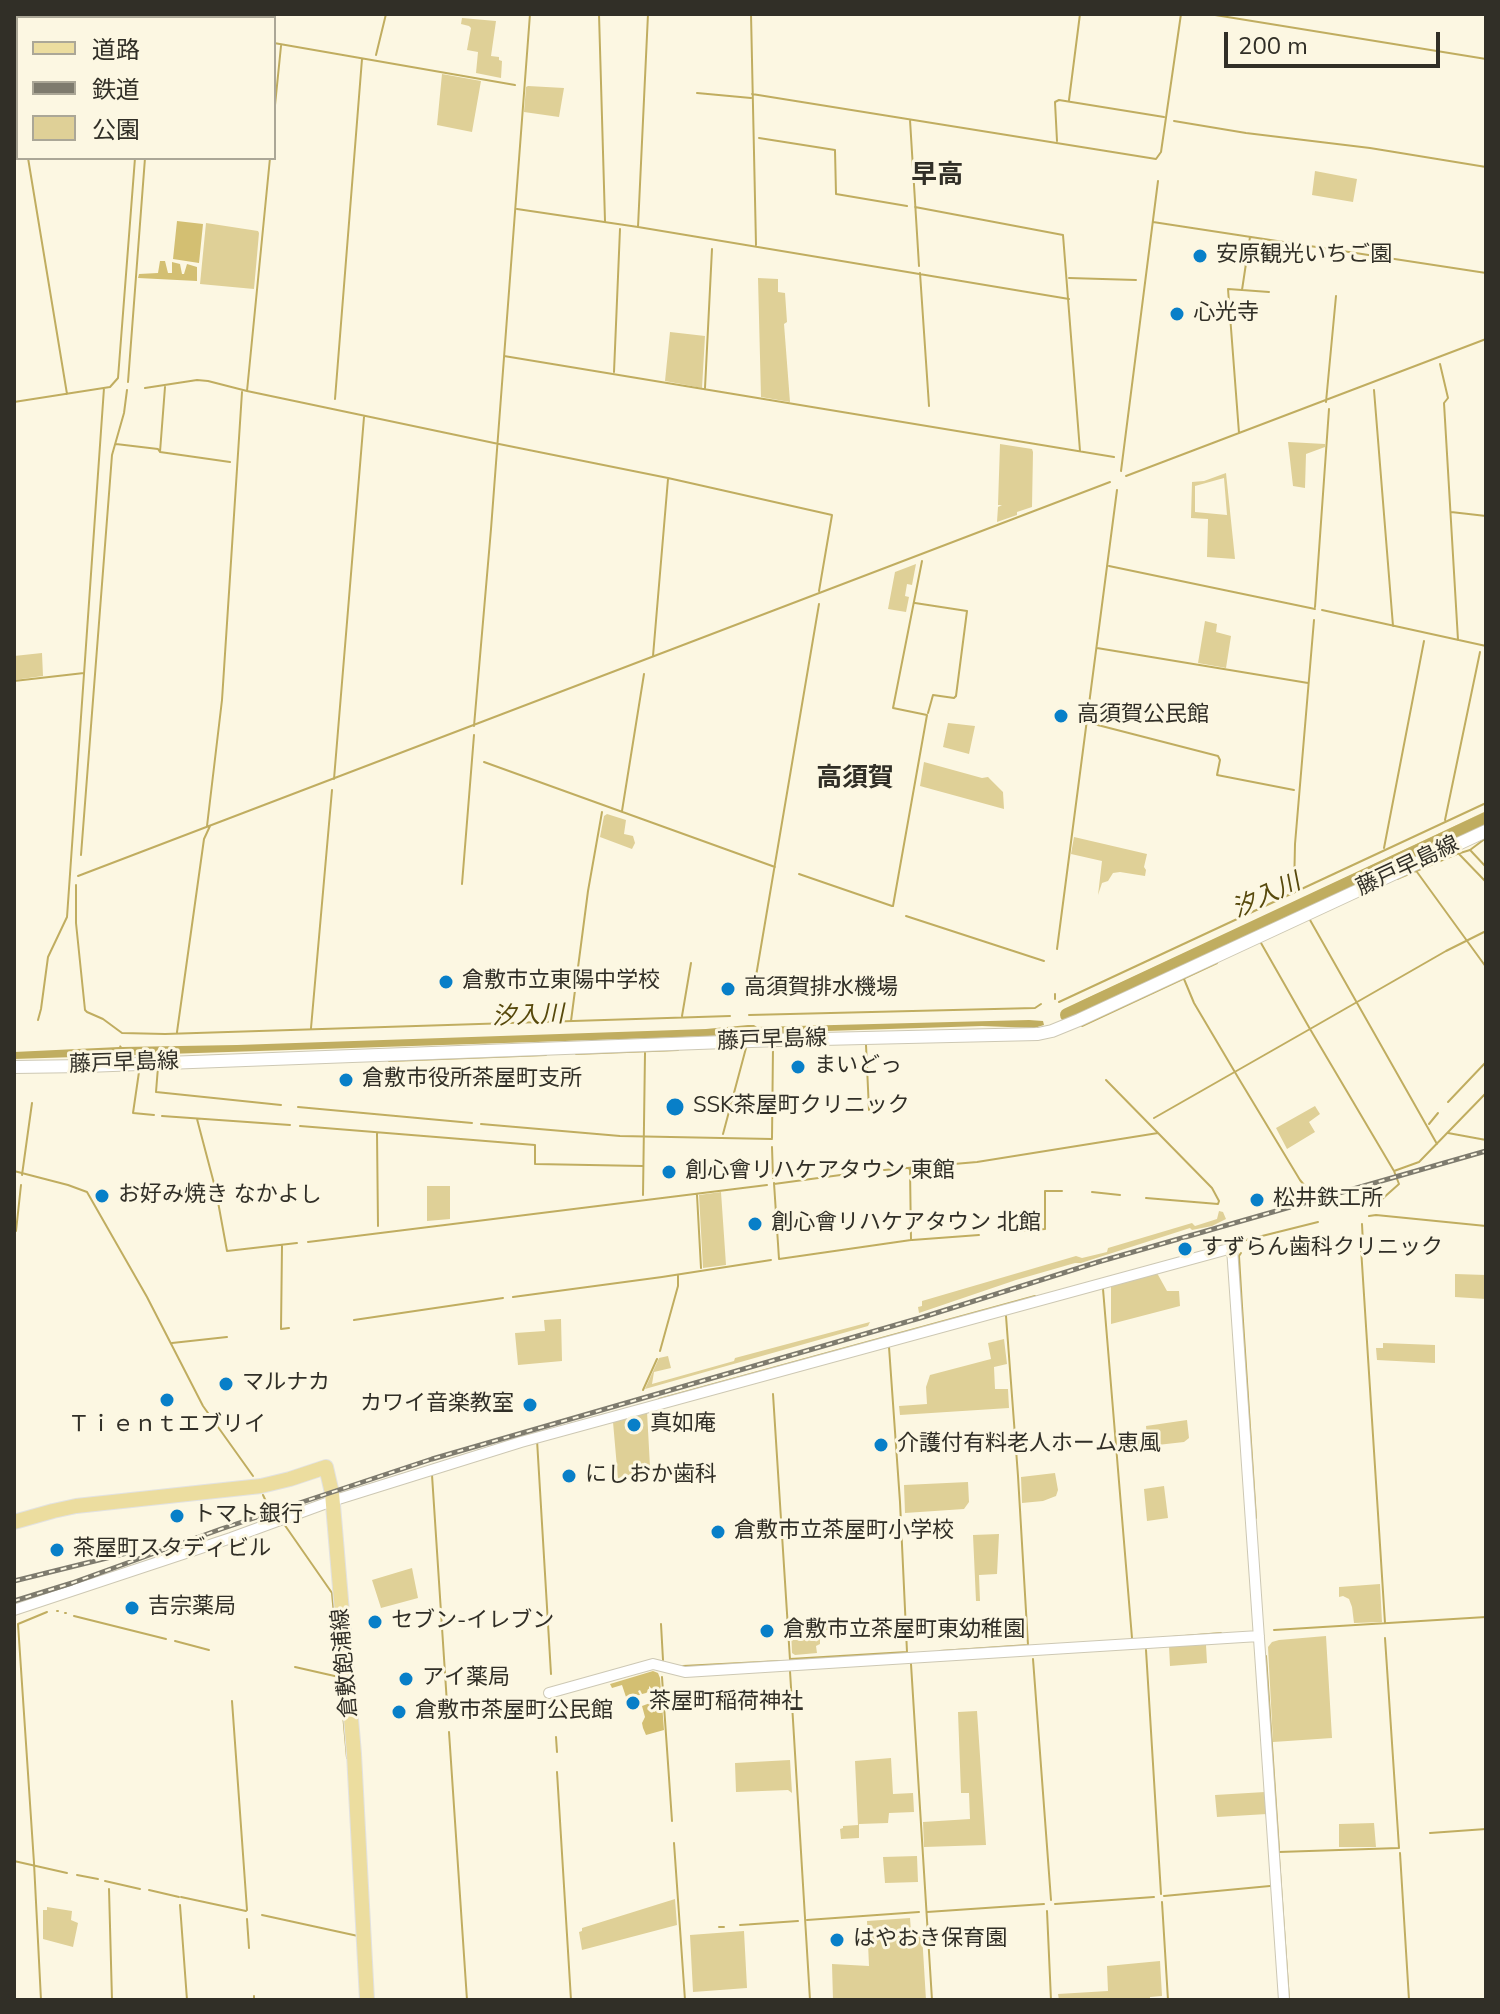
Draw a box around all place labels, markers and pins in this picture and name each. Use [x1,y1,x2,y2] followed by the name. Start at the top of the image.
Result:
[1216,243,1392,269] place label: 安原観光いちご園
[1191,247,1209,265] marker: 安原観光いちご園
[1193,301,1259,327] place label: 心光寺
[1168,305,1186,323] marker: 心光寺
[1077,703,1209,729] place label: 高須賀公民館
[1052,707,1070,725] marker: 高須賀公民館
[462,969,660,995] place label: 倉敷市立東陽中学校
[437,973,455,991] marker: 倉敷市立東陽中学校
[744,976,898,1002] place label: 高須賀排水機場
[719,980,737,998] marker: 高須賀排水機場
[814,1054,902,1080] place label: まいどっ
[789,1058,807,1076] marker: まいどっ
[362,1067,582,1093] place label: 倉敷市役所茶屋町支所
[337,1071,355,1089] marker: 倉敷市役所茶屋町支所
[693,1094,910,1120] place label: SSK茶屋町クリニック
[664,1096,686,1118] marker: SSK茶屋町クリニック
[685,1159,955,1185] place label: 創心會リハケアタウン 東館
[660,1163,678,1181] marker: 創心會リハケアタウン 東館
[118,1183,322,1209] place label: お好み焼き なかよし
[93,1187,111,1205] marker: お好み焼き なかよし
[1273,1187,1383,1213] place label: 松井鉄工所
[1248,1191,1266,1209] marker: 松井鉄工所
[771,1211,1041,1237] place label: 創心會リハケアタウン 北館
[746,1215,764,1233] marker: 創心會リハケアタウン 北館
[1201,1236,1443,1262] place label: すずらん歯科クリニック
[1176,1240,1194,1258] marker: すずらん歯科クリニック
[242,1371,330,1397] place label: マルナカ
[217,1375,235,1393] marker: マルナカ
[158,1391,176,1409] marker: Ｔｉｅｎｔエブリイ
[360,1392,514,1418] place label: カワイ音楽教室
[521,1396,539,1414] marker: カワイ音楽教室
[650,1412,716,1438] place label: 真如庵
[68,1413,266,1439] place label: Ｔｉｅｎｔエブリイ
[625,1416,643,1434] marker: 真如庵
[897,1432,1161,1458] place label: 介護付有料老人ホーム恵風
[872,1436,890,1454] marker: 介護付有料老人ホーム恵風
[585,1463,717,1489] place label: にしおか歯科
[560,1467,578,1485] marker: にしおか歯科
[193,1503,303,1529] place label: トマト銀行
[168,1507,186,1525] marker: トマト銀行
[734,1519,954,1545] place label: 倉敷市立茶屋町小学校
[709,1523,727,1541] marker: 倉敷市立茶屋町小学校
[73,1537,271,1563] place label: 茶屋町スタディビル
[48,1541,66,1559] marker: 茶屋町スタディビル
[148,1595,236,1621] place label: 吉宗薬局
[123,1599,141,1617] marker: 吉宗薬局
[391,1609,554,1635] place label: セブン-イレブン
[366,1613,384,1631] marker: セブン-イレブン
[783,1618,1025,1644] place label: 倉敷市立茶屋町東幼稚園
[758,1622,776,1640] marker: 倉敷市立茶屋町東幼稚園
[422,1666,510,1692] place label: アイ薬局
[397,1670,415,1688] marker: アイ薬局
[649,1690,803,1716] place label: 茶屋町稲荷神社
[624,1694,642,1712] marker: 茶屋町稲荷神社
[415,1699,613,1725] place label: 倉敷市茶屋町公民館
[390,1703,408,1721] marker: 倉敷市茶屋町公民館
[853,1927,1007,1953] place label: はやおき保育園
[828,1931,846,1949] marker: はやおき保育園

